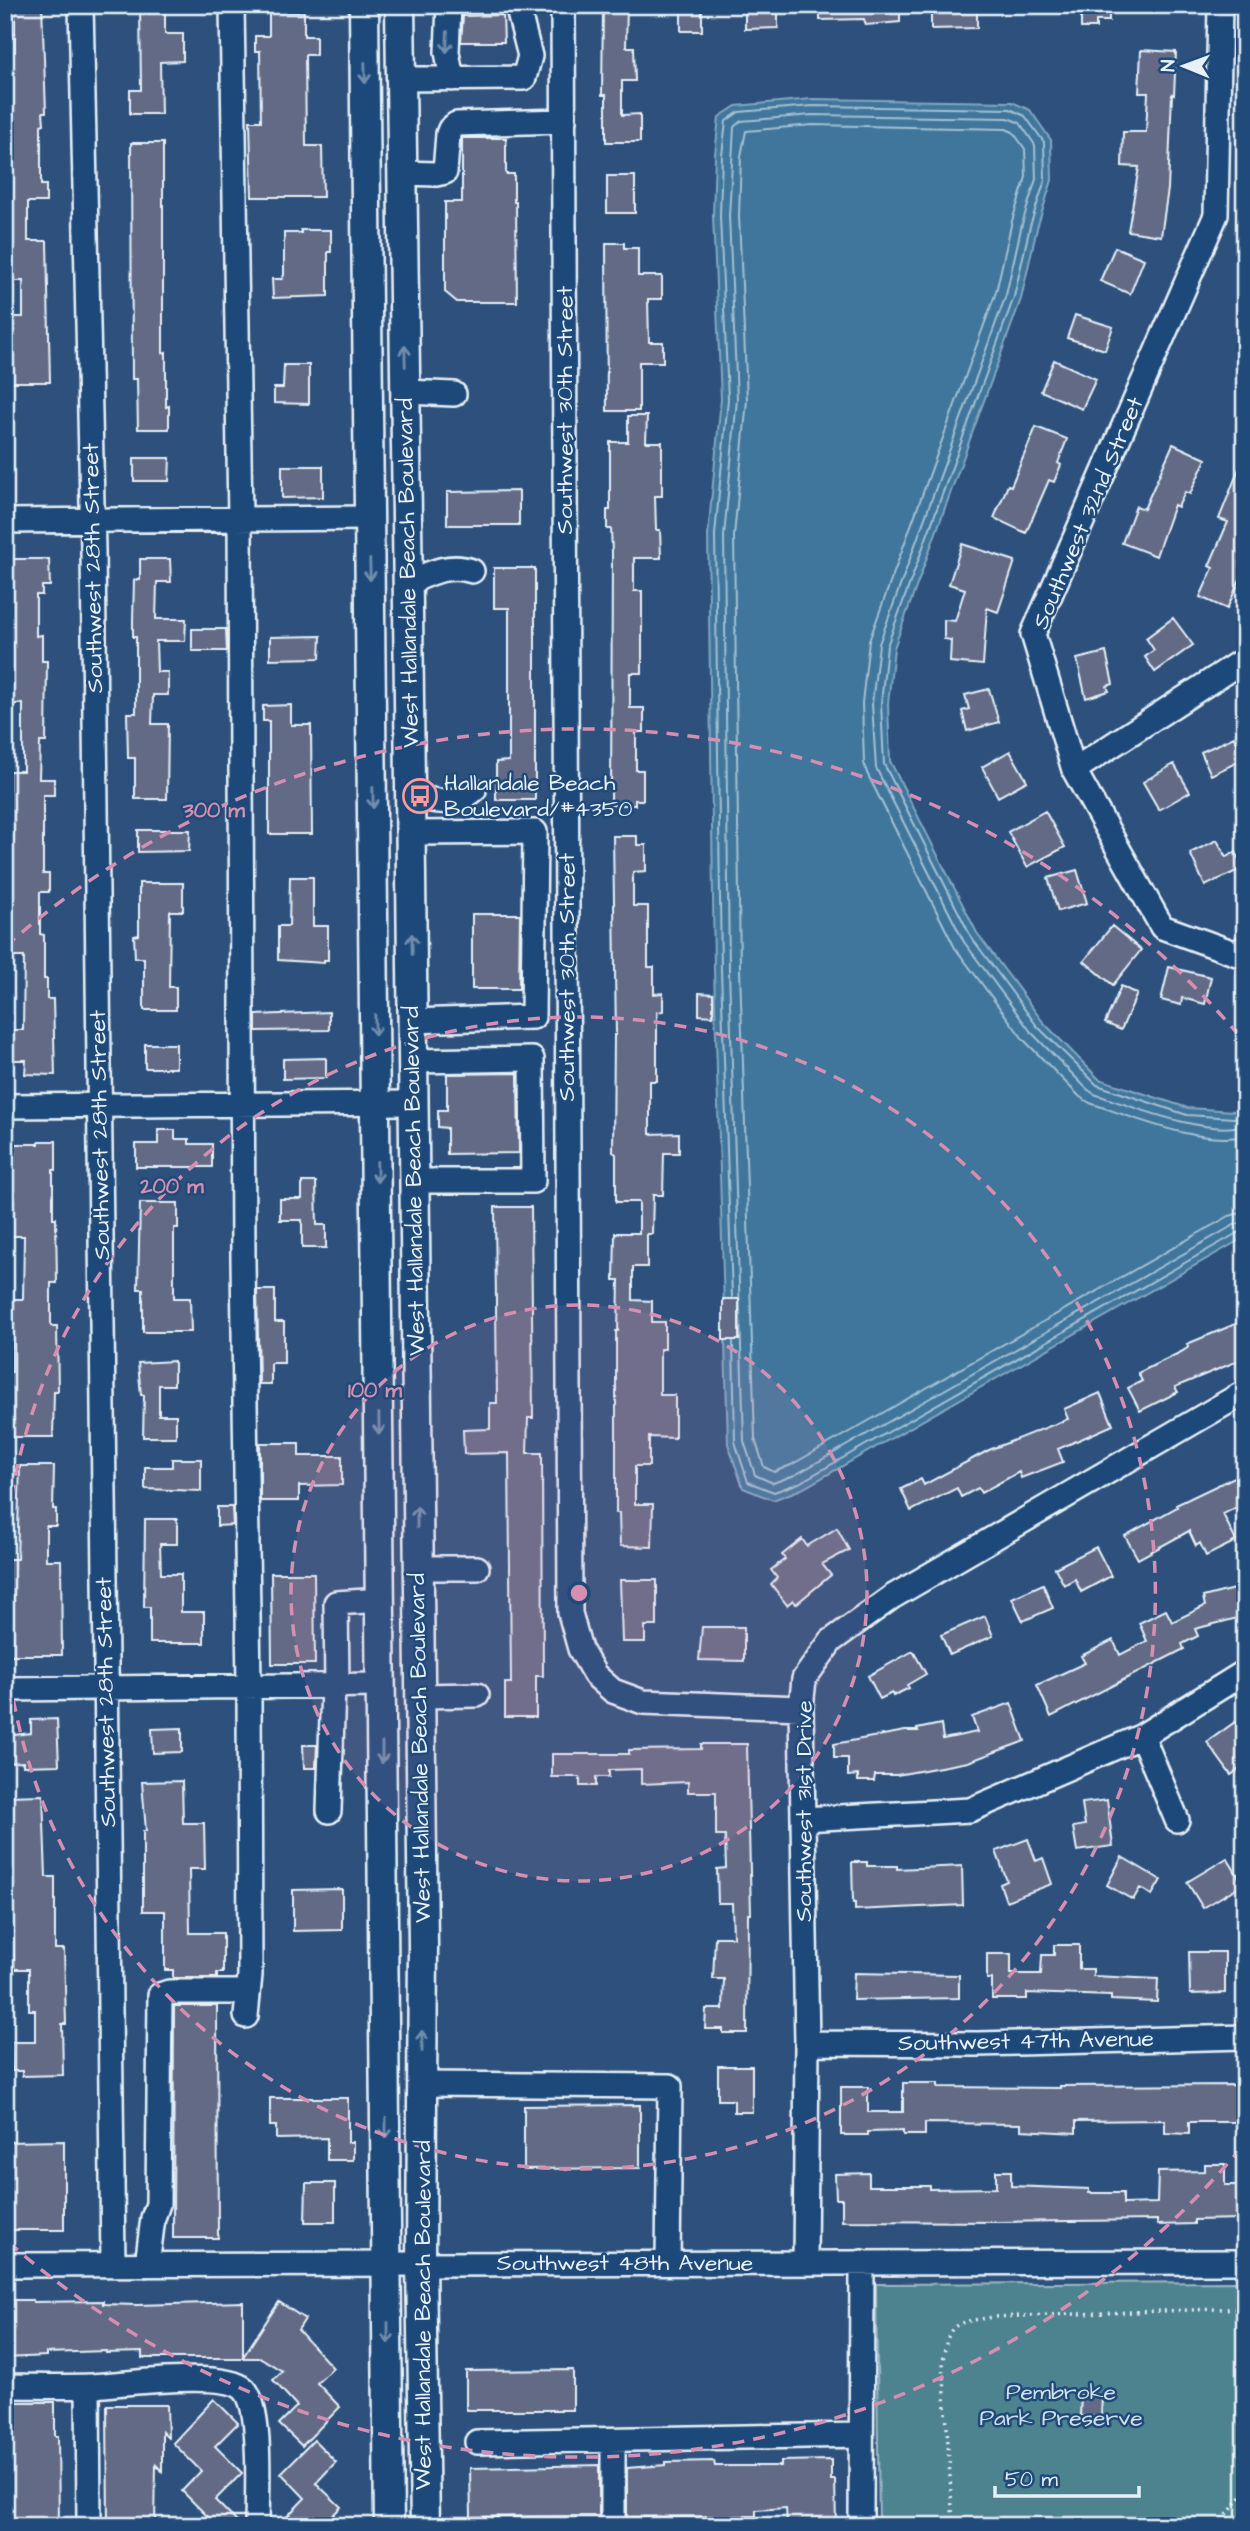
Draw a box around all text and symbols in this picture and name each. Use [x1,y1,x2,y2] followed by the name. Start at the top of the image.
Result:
[441,31,454,54] one-way arrow
[1148,32,1218,102] north arrow
[1155,59,1182,72] text: N
[358,62,372,85] one-way arrow
[549,285,581,534] street label: Southwest 30th Street
[398,345,412,368] one-way arrow
[1025,391,1152,634] street label: Southwest 32nd Street
[389,398,427,748] street label: West Hallandale Beach Boulevard
[75,442,111,693] street label: Southwest 28th Street
[363,559,377,582] one-way arrow
[444,767,632,825] place label: Hallandale Beach Boulevard/#4350
[401,777,439,815] bus stop icon: Hallandale Beach Boulevard/#4350
[366,786,380,809] one-way arrow
[182,796,246,825] text: 300 m
[551,852,583,1101] street label: Southwest 30th Street
[405,932,419,955] one-way arrow
[395,1006,433,1356] street label: West Hallandale Beach Boulevard
[82,1009,118,1260] street label: Southwest 28th Street
[368,1014,382,1037] one-way arrow
[370,1160,384,1183] one-way arrow
[139,1172,204,1201] text: 200 m
[348,1376,403,1405] text: 100 m
[372,1412,386,1435] one-way arrow
[410,1506,424,1529] one-way arrow
[401,1573,439,1923] street label: West Hallandale Beach Boulevard
[88,1576,124,1827] street label: Southwest 28th Street
[567,1581,591,1605] centre of rings
[788,1700,820,1922] street label: Southwest 31st Drive
[375,1742,389,1765] one-way arrow
[898,2023,1154,2059] street label: Southwest 47th Avenue
[415,2030,429,2053] one-way arrow
[379,2116,393,2139] one-way arrow
[407,2140,439,2490] street label: West Hallandale Beach Boulevard
[497,2247,753,2279] street label: Southwest 48th Avenue
[381,2321,395,2344] one-way arrow
[979,2376,1143,2434] park label: Pembroke Park Preserve
[995,2454,1138,2498] scale bar
[1005,2465,1059,2494] text: 50 m

